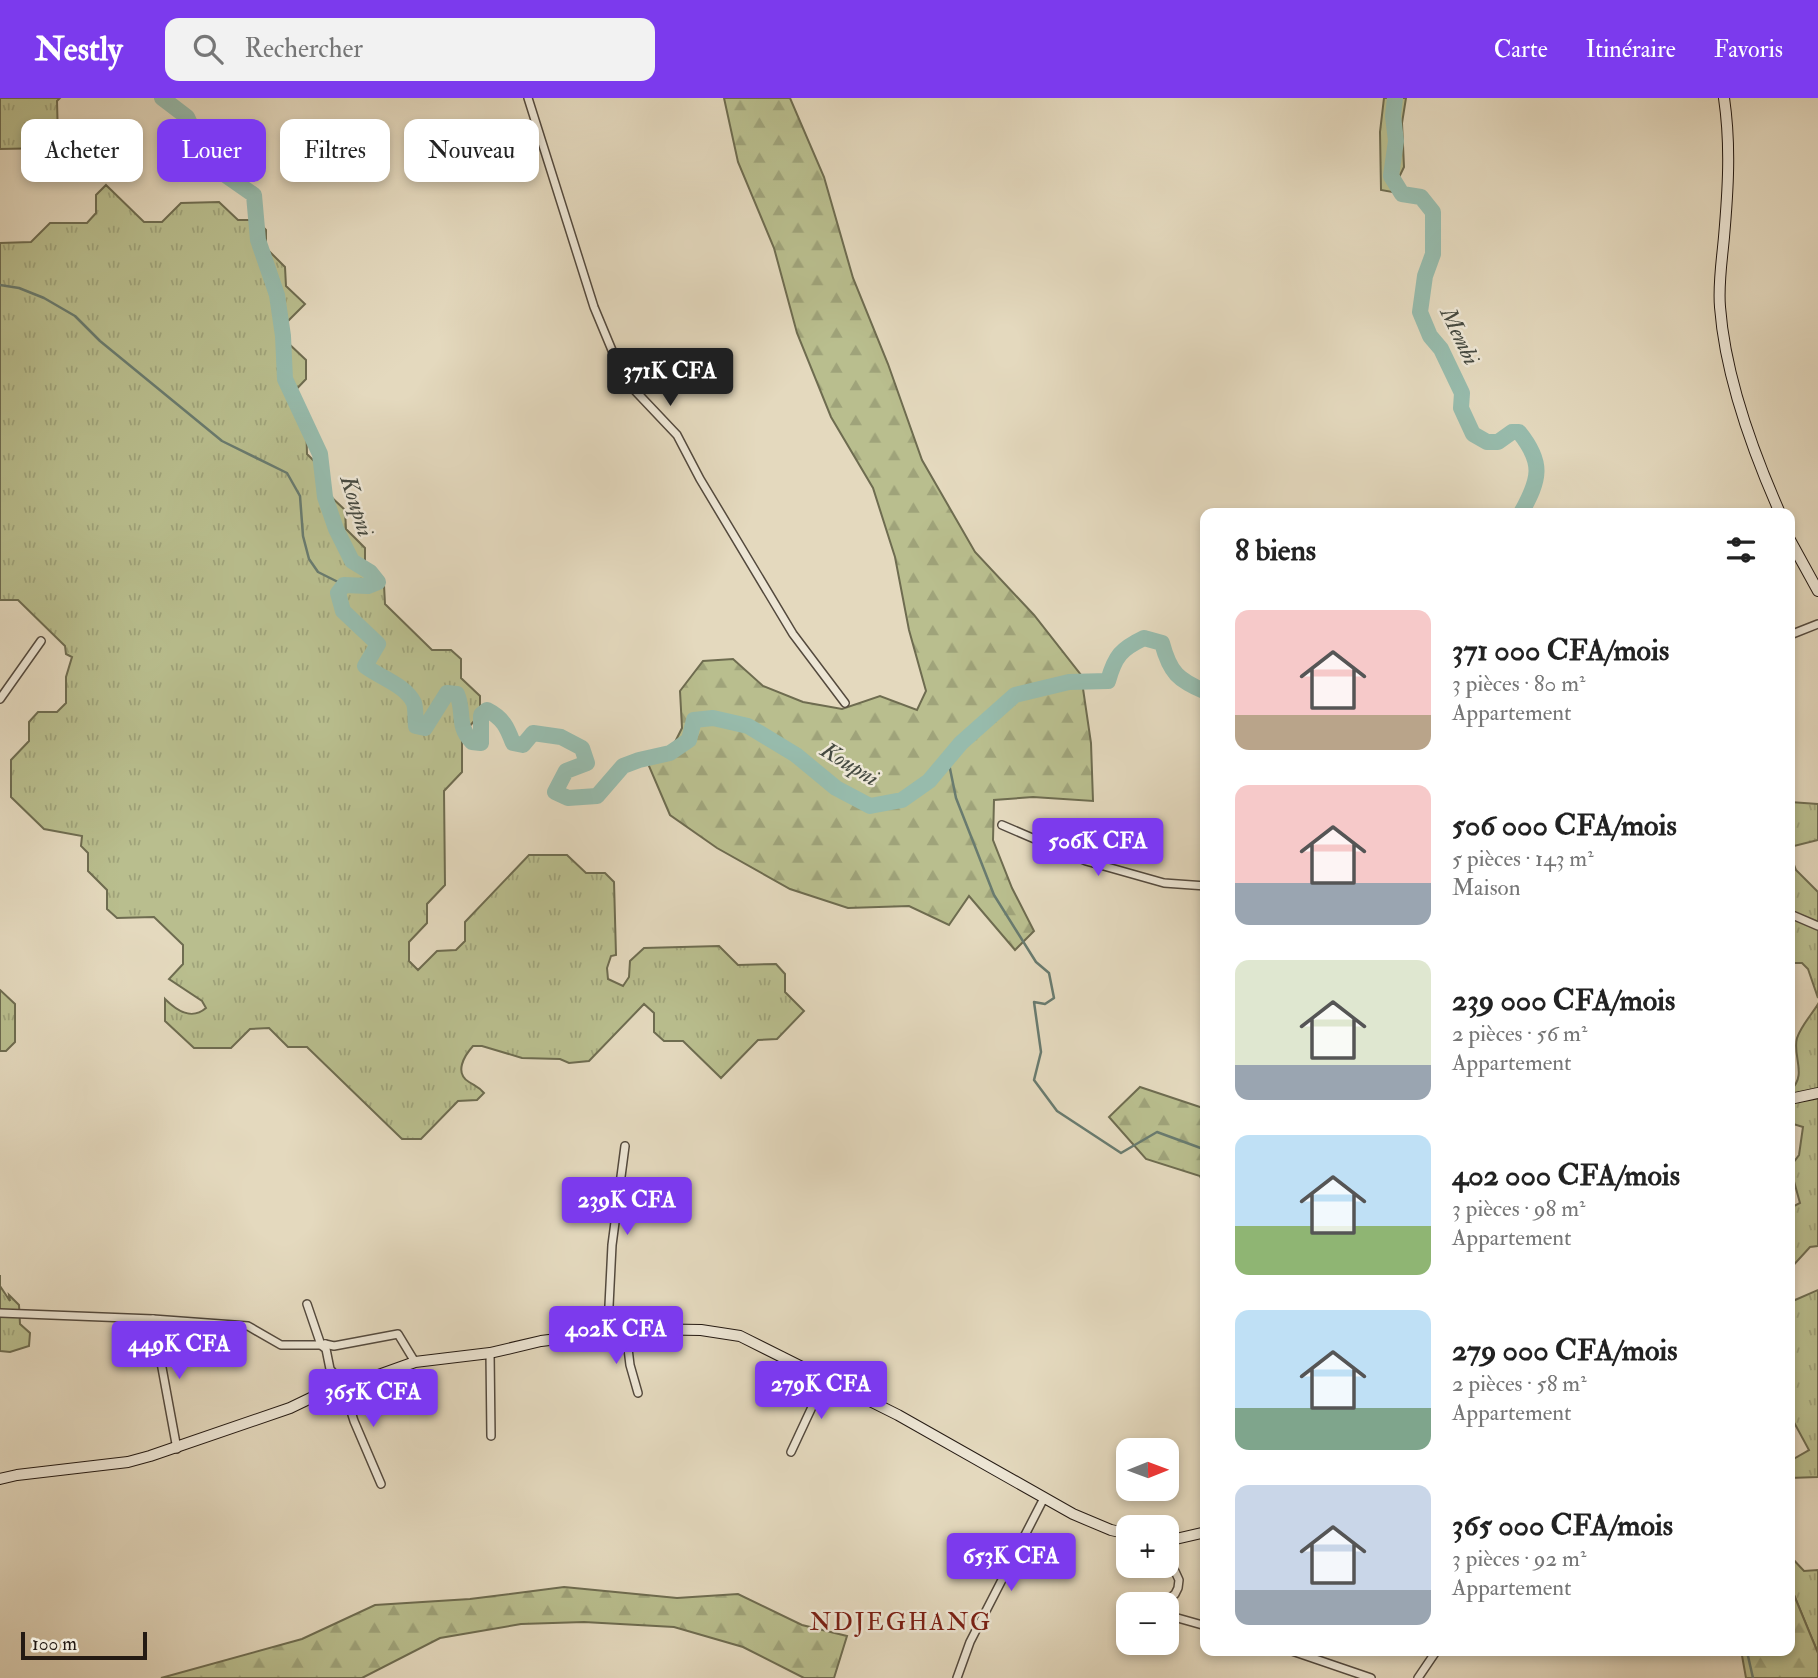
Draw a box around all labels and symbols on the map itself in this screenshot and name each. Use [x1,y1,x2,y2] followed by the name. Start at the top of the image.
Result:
[1433,301,1486,370] water label: Membi
[598,348,742,408] pin: 371K CFA
[333,471,380,540] water label: Koupni
[815,735,884,793] water label: Koupni
[1026,818,1170,878] pin: 506K CFA
[555,1178,699,1237] pin: 239K CFA
[544,1306,688,1366] pin: 402K CFA
[107,1322,251,1381] pin: 449K CFA
[749,1362,893,1421] pin: 279K CFA
[301,1370,445,1429] pin: 365K CFA
[1116,1438,1180,1502] north arrow
[939,1534,1083,1593] pin: 653K CFA
[810,1607,992,1638] district label: NDJEGHANG
[21,1629,147,1661] scale bar

